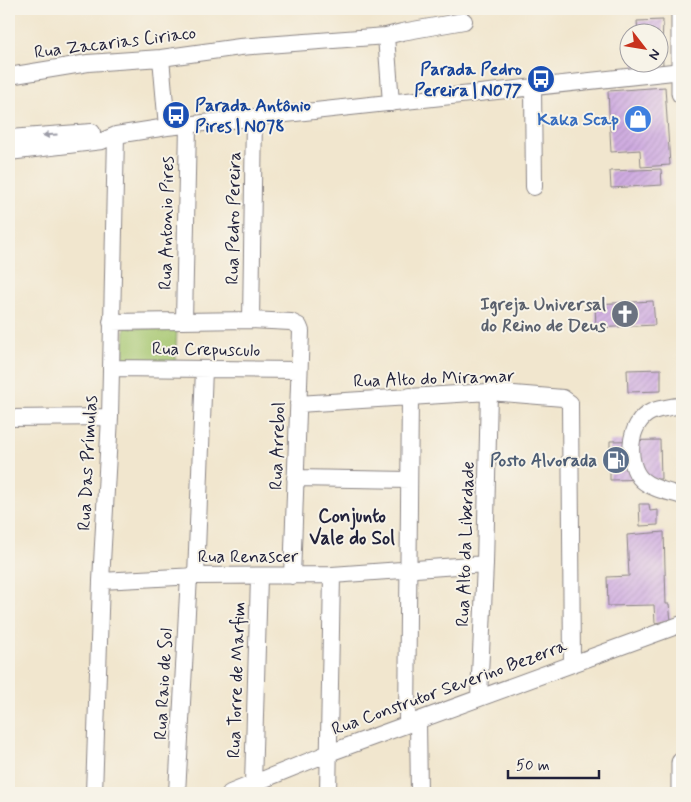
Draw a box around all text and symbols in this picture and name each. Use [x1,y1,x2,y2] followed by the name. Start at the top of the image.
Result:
[33,21,197,65] street label: Rua Zacarias Ciriaco
[618,22,668,72] north arrow
[644,46,664,63] text: N
[414,58,523,103] place label: Parada Pedro Pereira | N077
[526,64,556,94] bus stop icon: Parada Pedro Pereira | N077
[195,94,311,139] place label: Parada Antônio Pires | N078
[161,100,191,130] bus stop icon: Parada Antônio Pires | N078
[623,104,653,134] shop icon: Kaka Scap
[537,108,619,132] place label: Kaka Scap
[42,131,58,139] one-way arrow
[221,151,247,285] street label: Rua Pedro Pereira
[154,156,180,290] street label: Rua Antonio Pires
[480,293,607,338] place label: Igreja Universal do Reino de Deus
[610,299,640,329] church icon: Igreja Universal do Reino de Deus
[152,337,260,363] street label: Rua Crepusculo
[353,364,516,394] street label: Rua Alto do Miramar
[72,395,104,531] street label: Rua Das Prímulas
[264,402,292,491] street label: Rua Arrebol
[601,445,631,475] fuel station icon: Posto Alvorada
[490,449,597,473] place label: Posto Alvorada
[451,461,481,627] street label: Rua Alto da Liberdade
[309,504,395,551] district label: Conjunto Vale do Sol
[198,545,299,569] street label: Rua Renascer
[222,601,252,759] street label: Rua Torre de Marfim
[149,628,179,741] street label: Rua Raio de Sol
[328,634,570,742] street label: Rua Construtor Severino Bezerra
[508,747,600,779] scale bar
[516,756,550,776] text: 50 m

